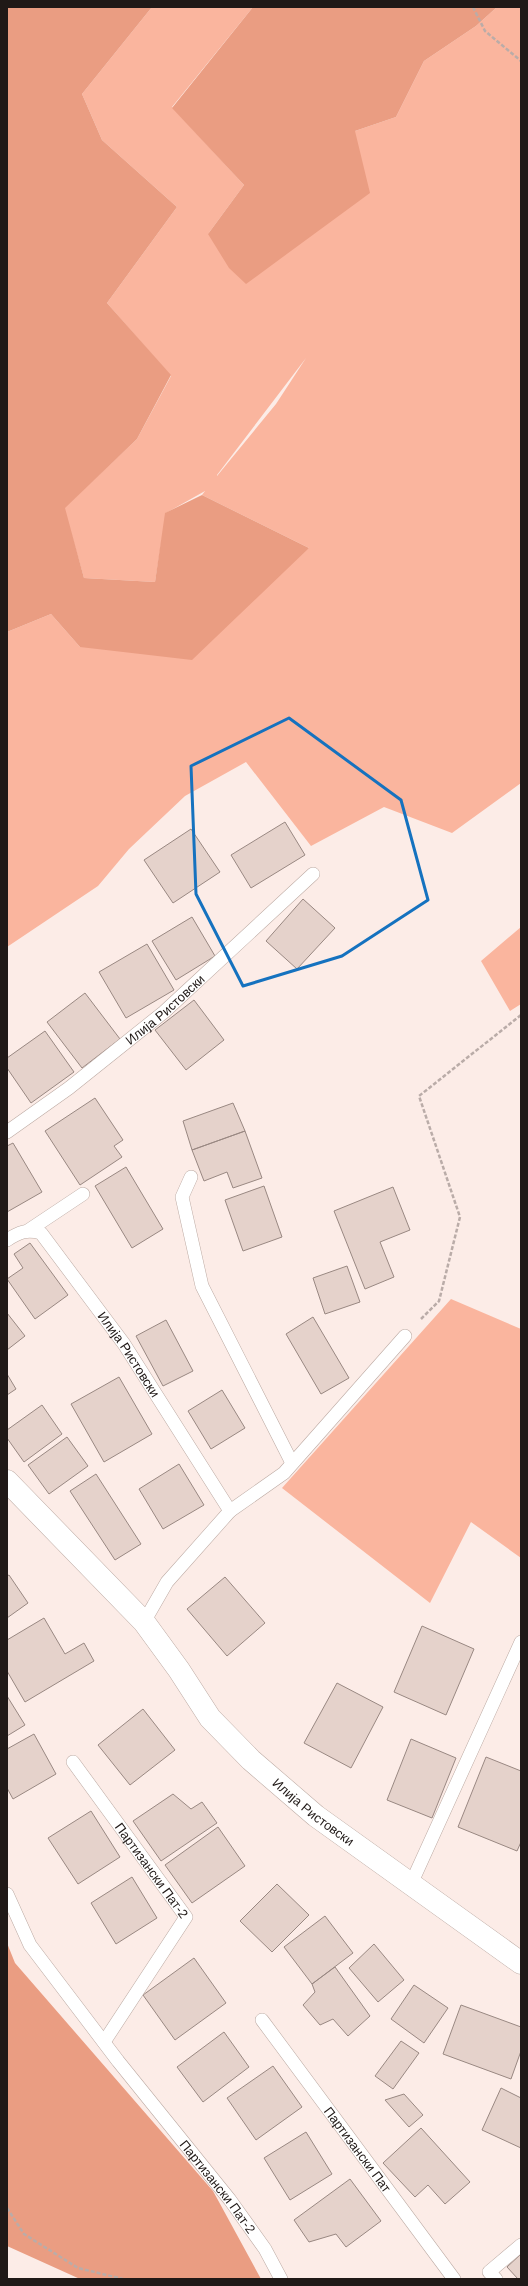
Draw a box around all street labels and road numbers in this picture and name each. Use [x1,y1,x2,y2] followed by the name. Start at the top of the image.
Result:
[123,971,208,1048] street label: Илија Ристовски
[95,1309,163,1400] street label: Илија Ристовски
[270,1775,357,1849] street label: Илија Ристовски
[112,1820,191,1921] street label: Партизански Пат-2
[321,2104,394,2195] street label: Партизански Пат
[177,2137,258,2236] street label: Партизански Пат-2

